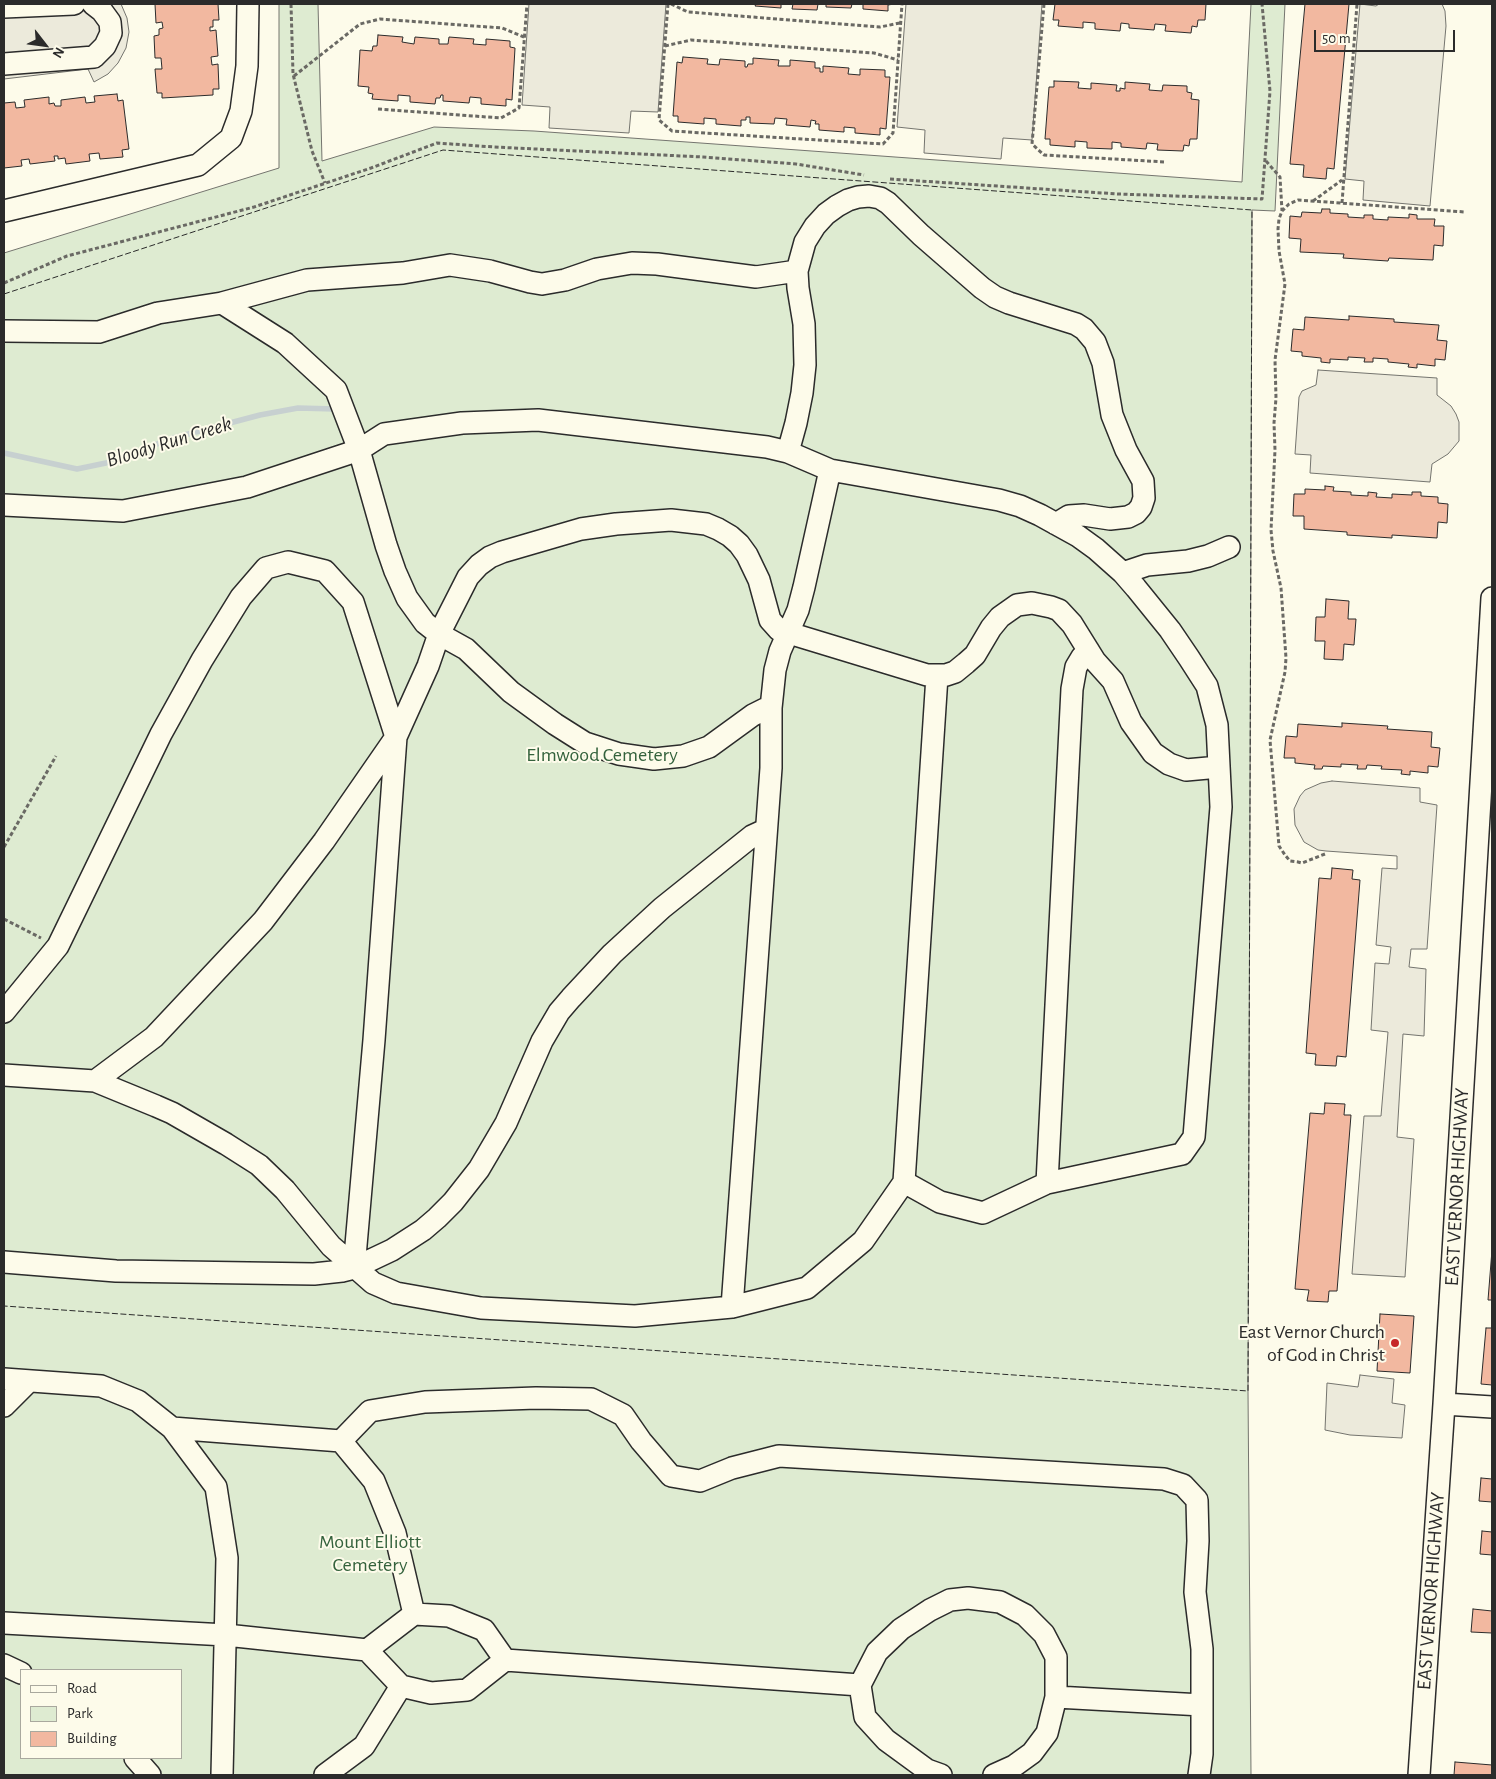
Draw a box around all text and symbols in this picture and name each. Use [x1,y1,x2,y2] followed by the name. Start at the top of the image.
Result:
[20,20,70,70] north arrow
[1316,20,1457,52] scale bar
[1322,31,1351,46] text: 50 m
[49,45,66,60] text: N
[103,411,235,473] water label: Bloody Run Creek
[526,743,678,767] park label: Elmwood Cemetery
[1440,1087,1474,1287] street label: EAST VERNOR HIGHWAY
[1238,1320,1385,1367] place label: East Vernor Church of God in Christ
[1389,1337,1401,1349] marker: East Vernor Church of God in Christ
[1412,1491,1450,1691] street label: EAST VERNOR HIGHWAY
[319,1530,421,1577] park label: Mount Elliott Cemetery
[20,1669,182,1759] legend
[67,1681,97,1696] text: Road
[67,1706,93,1721] text: Park
[67,1731,117,1746] text: Building

